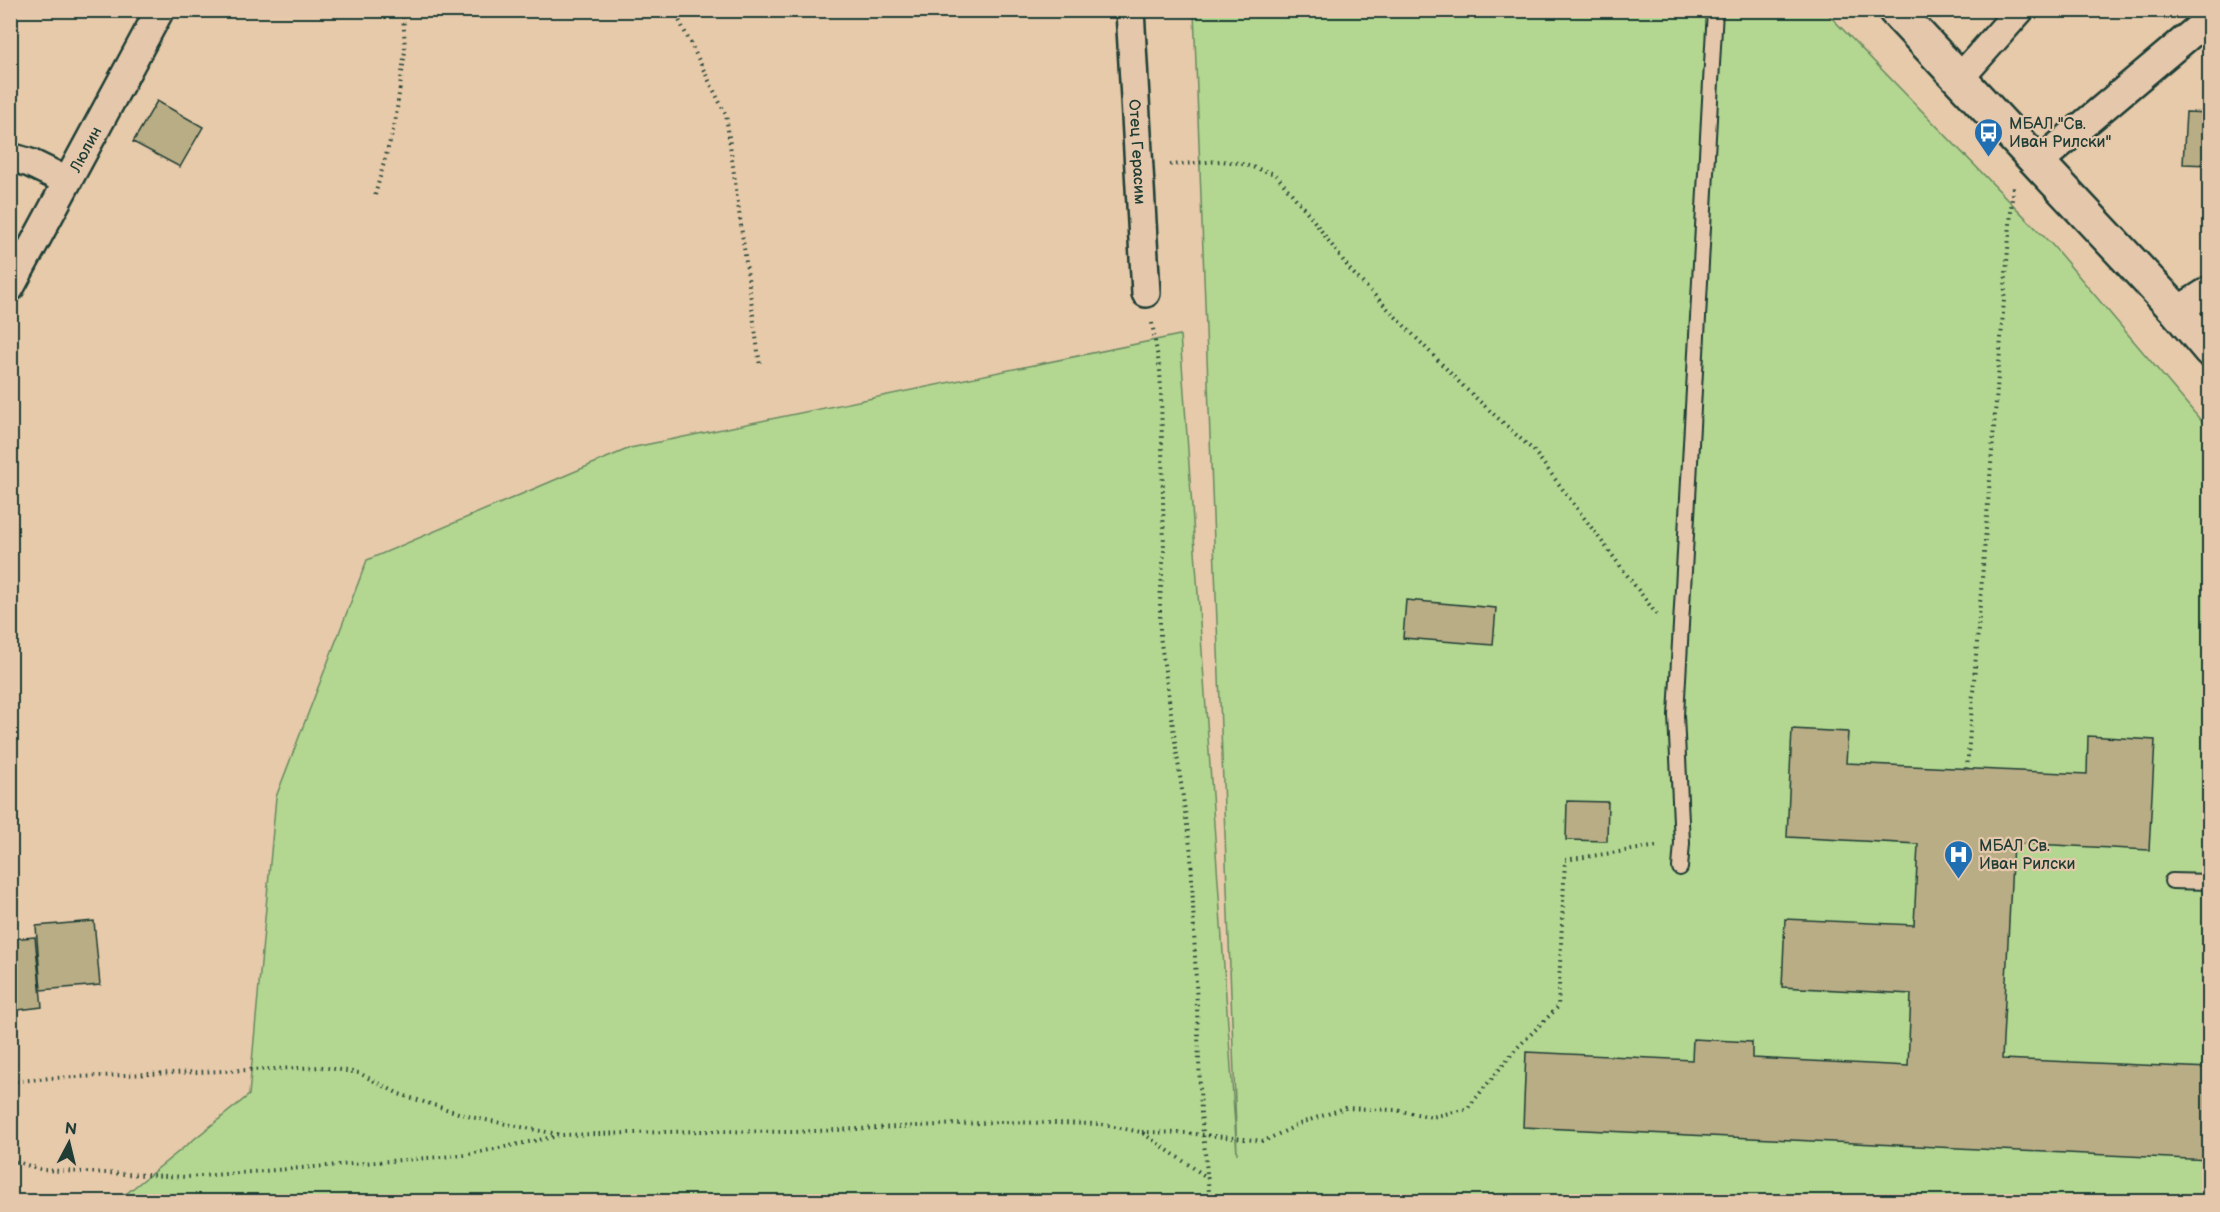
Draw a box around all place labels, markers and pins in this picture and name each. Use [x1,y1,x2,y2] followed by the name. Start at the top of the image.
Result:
[2009,115,2111,152] place label: МБАЛ "Св. Иван Рилски"
[1972,116,2004,158] bus stop icon: МБАЛ "Св. Иван Рилски"
[1979,837,2075,874] place label: МБАЛ Св. Иван Рилски
[1942,838,1974,880] hospital icon: МБАЛ Св. Иван Рилски

